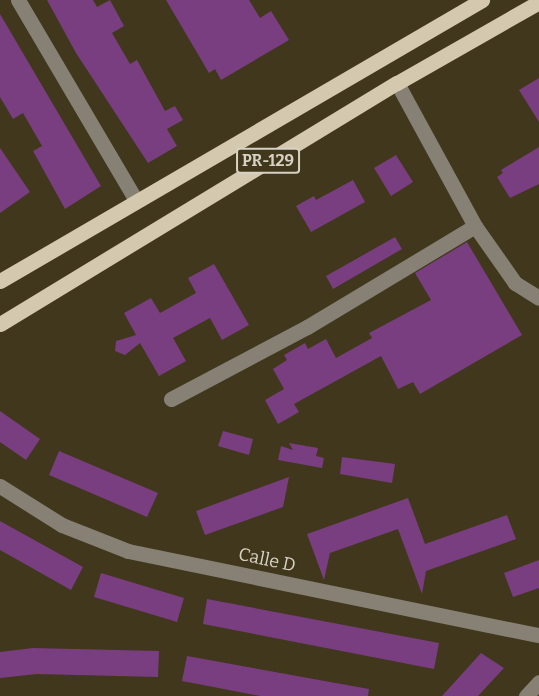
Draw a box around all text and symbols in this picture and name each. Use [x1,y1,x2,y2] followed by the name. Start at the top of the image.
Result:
[235,148,301,174] road number: PR-129
[236,543,298,577] street label: Calle D

